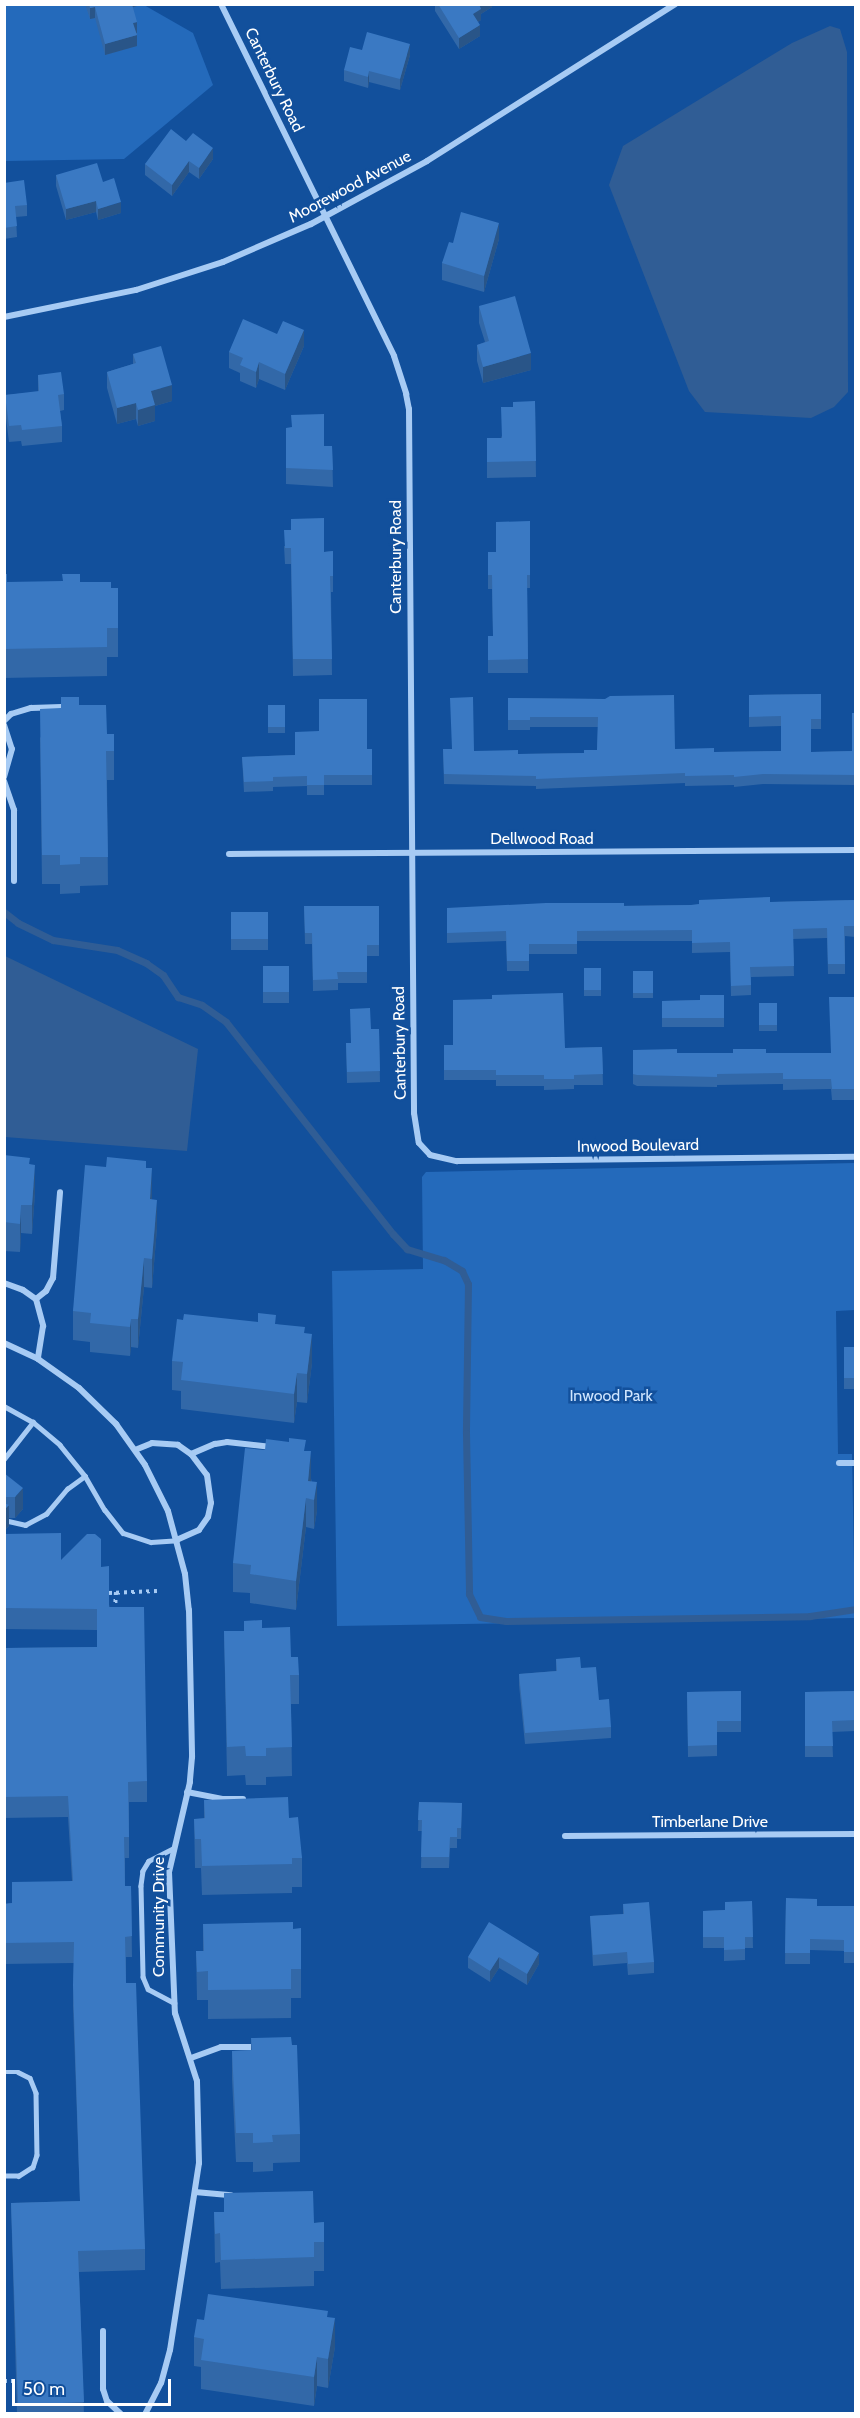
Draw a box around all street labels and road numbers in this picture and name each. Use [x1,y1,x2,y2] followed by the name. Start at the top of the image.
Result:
[240,25,308,135] street label: Canterbury Road
[286,147,414,227] street label: Moorewood Avenue
[386,500,406,614] street label: Canterbury Road
[490,829,594,849] street label: Dellwood Road
[389,986,411,1100] street label: Canterbury Road
[577,1135,699,1157] street label: Inwood Boulevard
[652,1812,768,1832] street label: Timberlane Drive
[149,1857,169,1977] street label: Community Drive

